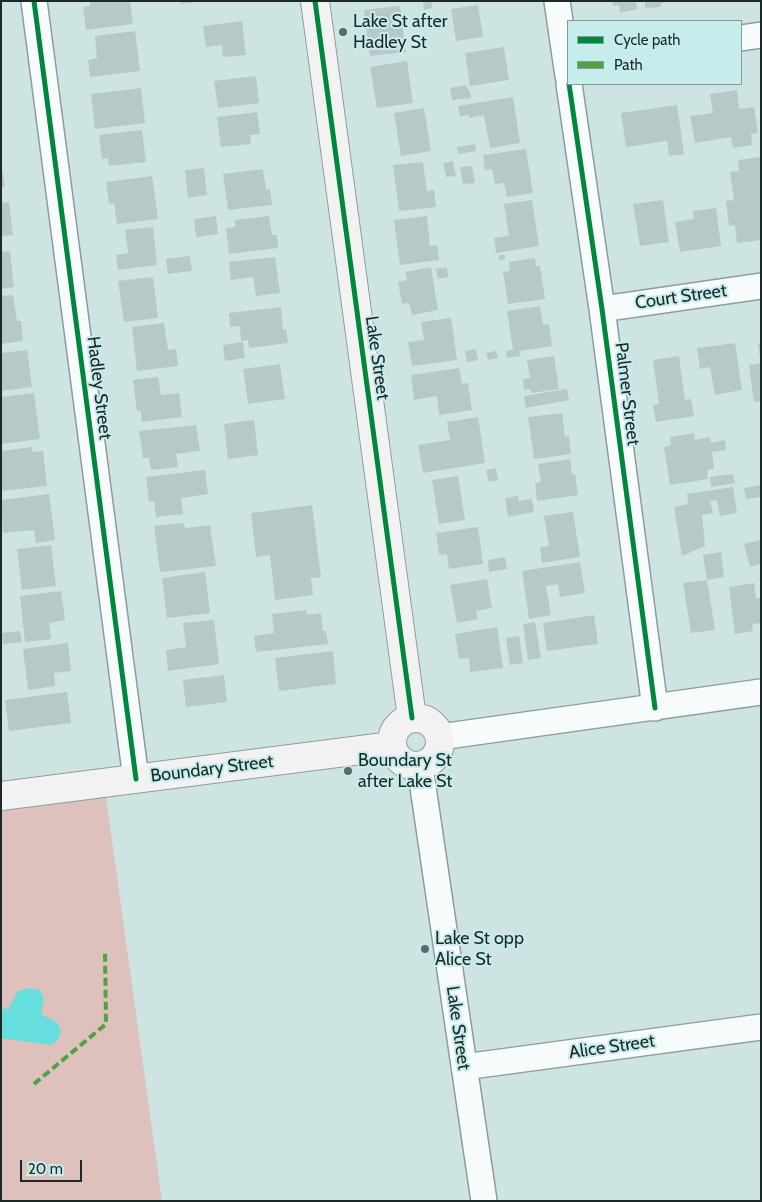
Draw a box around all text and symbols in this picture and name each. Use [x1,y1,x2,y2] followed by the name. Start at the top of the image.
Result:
[353,11,447,54] place label: Lake St after Hadley St
[567,20,742,85] legend
[337,26,349,38] marker: Lake St after Hadley St
[614,31,680,49] text: Cycle path
[614,56,643,74] text: Path
[634,280,728,314] street label: Court Street
[360,314,394,402] street label: Lake Street
[82,335,116,441] street label: Hadley Street
[610,341,644,447] street label: Palmer Street
[358,750,452,792] place label: Boundary St after Lake St
[149,751,275,787] street label: Boundary Street
[342,765,354,777] marker: Boundary St after Lake St
[435,928,524,971] place label: Lake St opp Alice St
[419,943,431,955] marker: Lake St opp Alice St
[441,984,475,1072] street label: Lake Street
[568,1030,656,1064] street label: Alice Street
[22,1150,85,1182] scale bar
[28,1160,63,1178] text: 20 m

